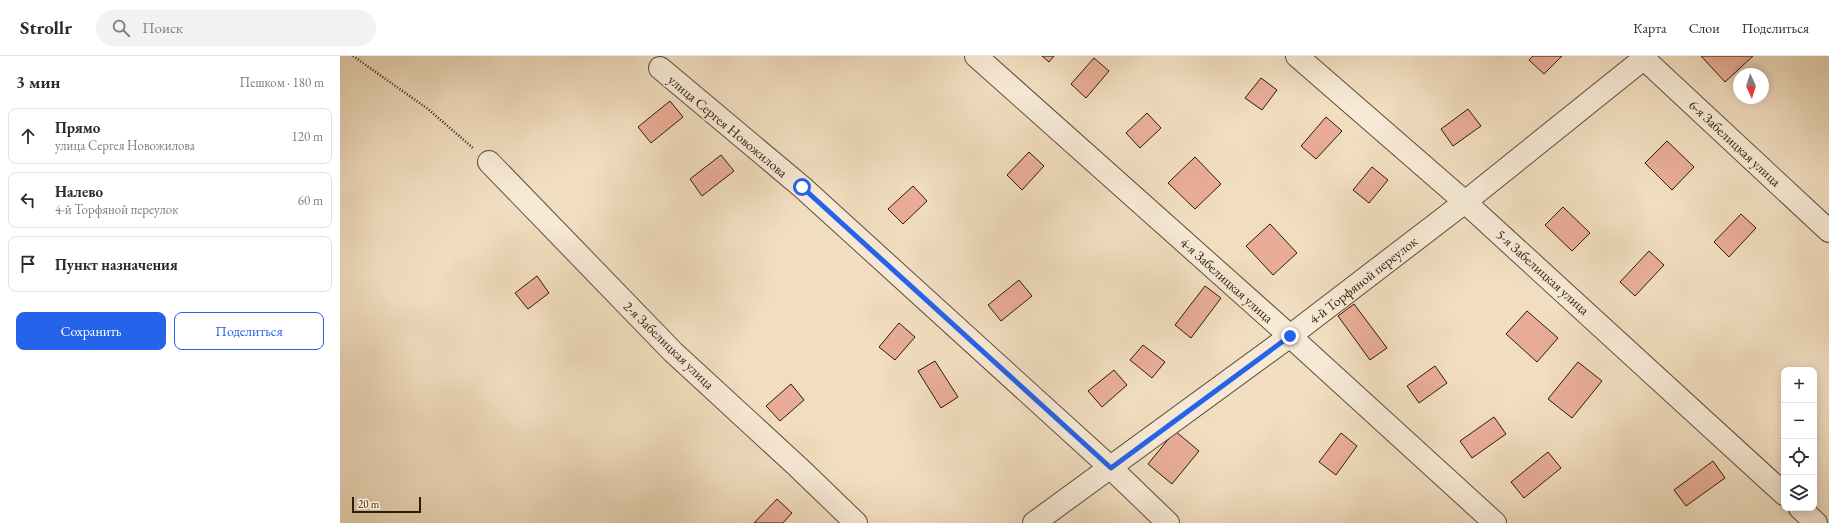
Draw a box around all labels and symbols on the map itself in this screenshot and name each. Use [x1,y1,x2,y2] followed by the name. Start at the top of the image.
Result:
[1733,68,1769,104] north arrow
[664,71,792,182] street label: улица Сергея Новожилова
[1685,96,1785,191] street label: 6-я Забелицкая улица
[793,178,811,196] route start
[1493,225,1594,319] street label: 5-я Забелицкая улица
[1305,232,1421,328] street label: 4-й Торфяной переулок
[1177,233,1278,327] street label: 4-я Забелицкая улица
[620,297,718,393] street label: 2-я Забелицкая улица
[1281,327,1299,345] route end
[352,495,421,514] scale bar

